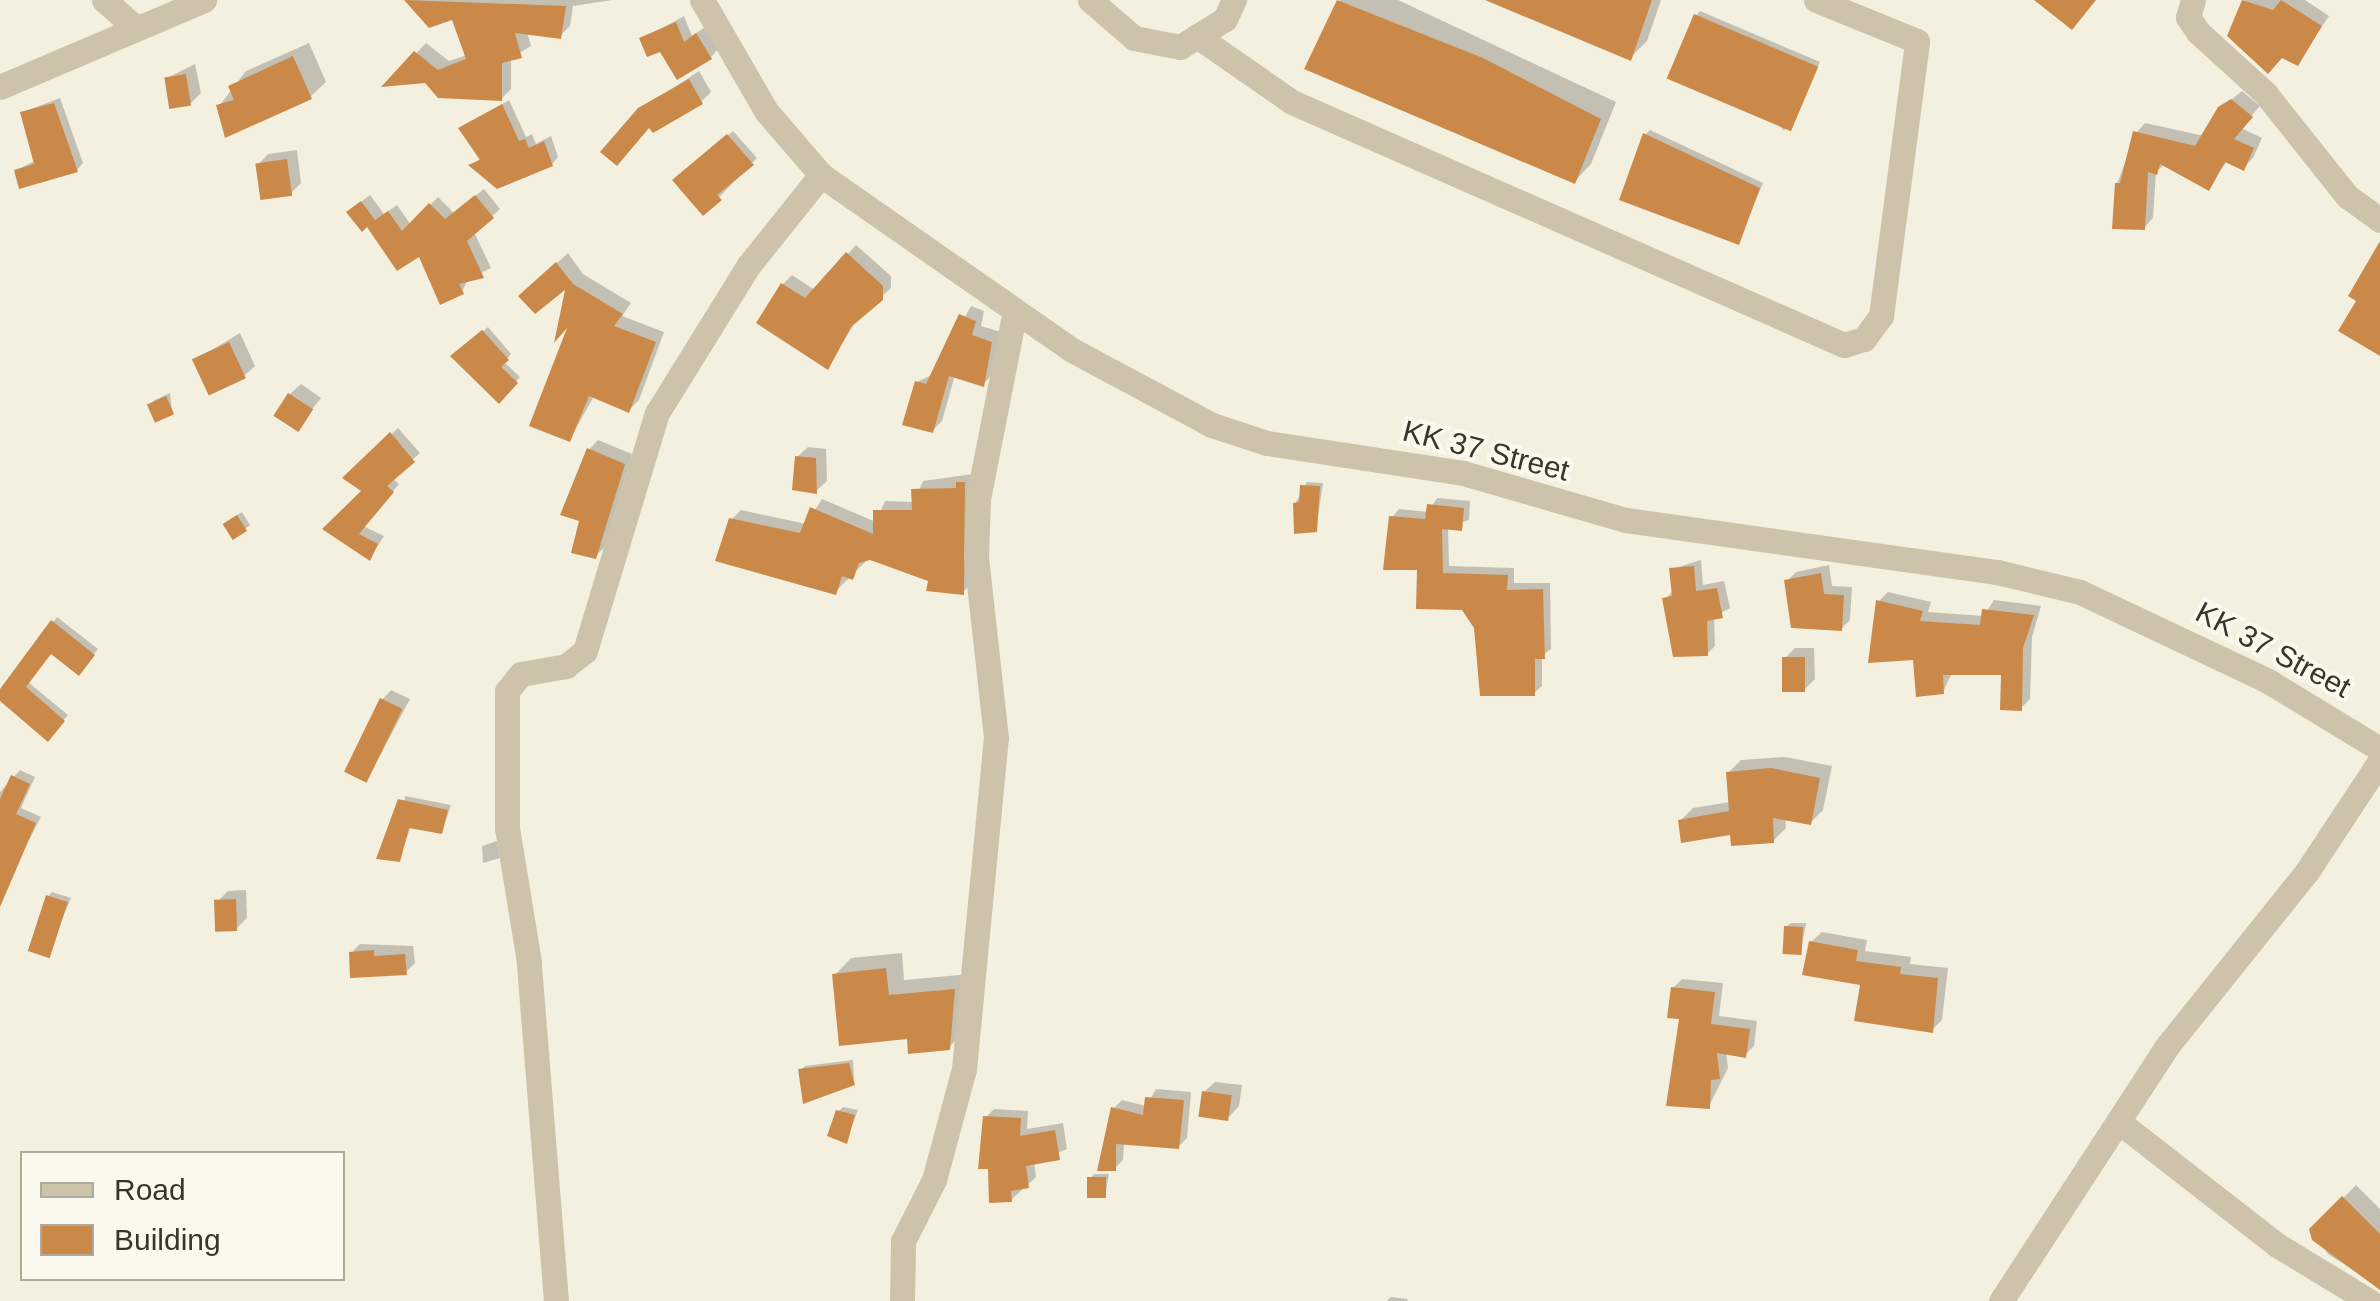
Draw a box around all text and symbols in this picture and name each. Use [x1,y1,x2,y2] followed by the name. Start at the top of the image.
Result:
[1399,413,1573,489] street label: KK 37 Street
[2189,594,2357,706] street label: KK 37 Street
[20,1151,345,1281] legend
[114,1173,186,1206] text: Road
[114,1223,221,1256] text: Building

